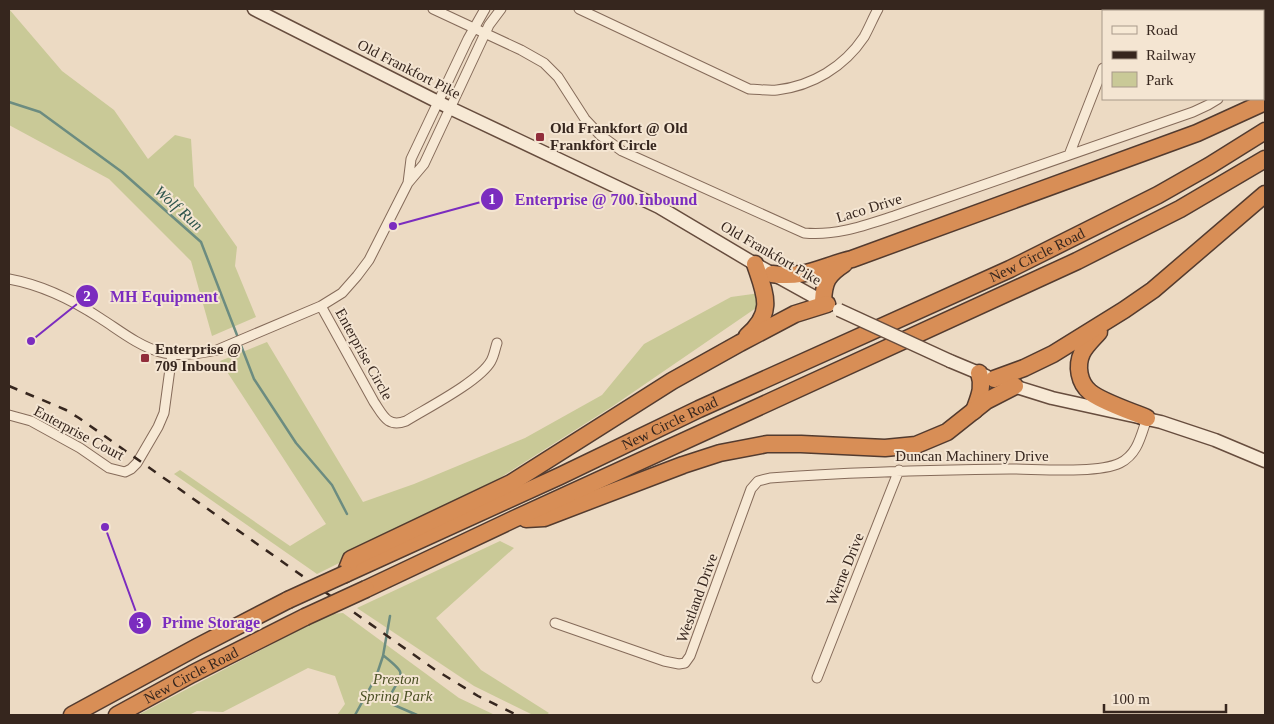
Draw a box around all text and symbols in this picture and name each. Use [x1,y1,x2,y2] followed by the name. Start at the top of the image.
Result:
[1102,10,1264,100] legend
[1146,22,1178,38] text: Road
[355,36,463,102] street label: Old Frankfort Pike
[1146,47,1196,63] text: Railway
[1146,72,1174,88] text: Park
[550,120,688,153] place label: Old Frankfort @ Old Frankfort Circle
[534,131,546,143] marker: Old Frankfort @ Old Frankfort Circle
[151,182,206,235] water label: Wolf Run
[479,184,707,215] callout: Enterprise @ 700 Inbound
[834,190,904,226] street label: Laco Drive
[488,191,496,207] text: 1
[515,191,697,209] text: Enterprise @ 700 Inbound
[718,218,824,288] street label: Old Frankfort Pike
[987,225,1088,285] street label: New Circle Road
[75,280,228,311] callout: MH Equipment
[83,288,91,304] text: 2
[110,288,219,306] text: MH Equipment
[332,305,396,403] street label: Enterprise Circle
[155,341,241,374] place label: Enterprise @ 709 Inbound
[139,352,151,364] marker: Enterprise @ 709 Inbound
[619,393,721,453] street label: New Circle Road
[31,403,127,464] street label: Enterprise Court
[895,448,1049,464] street label: Duncan Machinery Drive
[823,530,867,608] street label: Werne Drive
[674,551,721,645] street label: Westland Drive
[127,607,270,638] callout: Prime Storage
[162,614,260,632] text: Prime Storage
[136,615,144,631] text: 3
[141,644,241,707] street label: New Circle Road
[360,671,433,704] park label: Preston Spring Park
[1104,682,1226,714] scale bar
[1112,691,1150,707] text: 100 m

